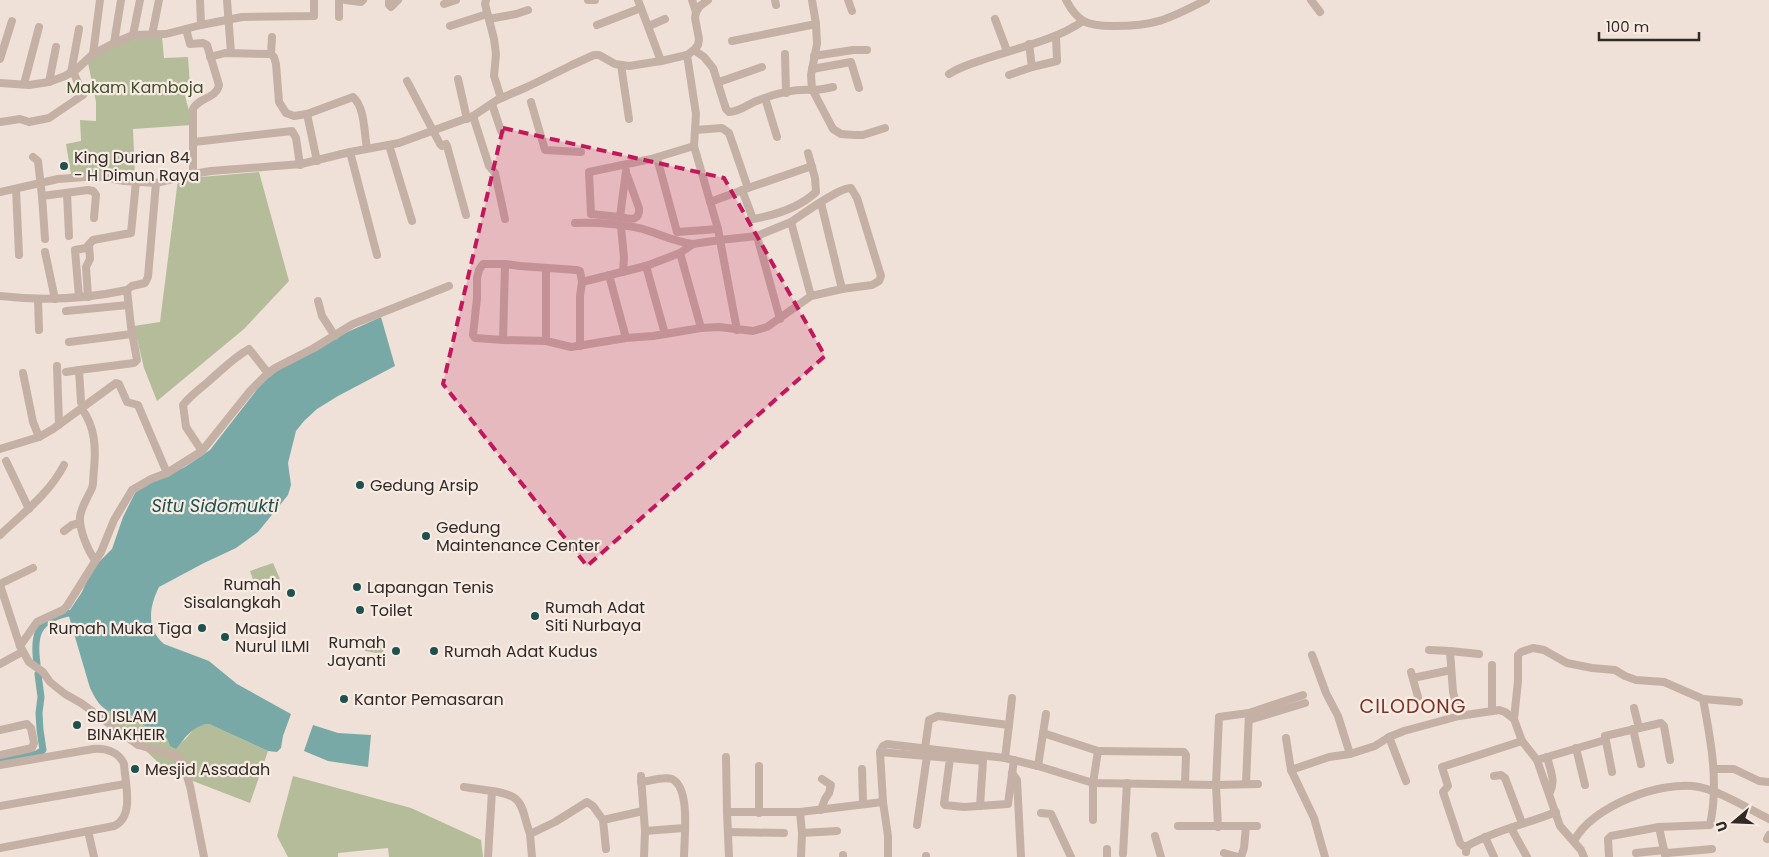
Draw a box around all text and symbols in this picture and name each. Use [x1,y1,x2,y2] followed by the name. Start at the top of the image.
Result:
[1599,10,1699,42] scale bar
[1606,16,1649,37] text: 100 m
[66,76,204,99] park label: Makam Kamboja
[74,146,199,187] place label: King Durian 84 - H Dimun Raya
[58,160,70,172] marker: King Durian 84 - H Dimun Raya
[370,474,479,497] place label: Gedung Arsip
[354,479,366,491] marker: Gedung Arsip
[151,493,279,518] water label: Situ Sidomukti
[436,516,600,557] place label: Gedung Maintenance Center
[420,530,432,542] marker: Gedung Maintenance Center
[183,573,281,614] place label: Rumah Sisalangkah
[367,576,494,599] place label: Lapangan Tenis
[351,581,363,593] marker: Lapangan Tenis
[285,587,297,599] marker: Rumah Sisalangkah
[545,596,645,637] place label: Rumah Adat Siti Nurbaya
[370,599,413,622] place label: Toilet
[354,604,366,616] marker: Toilet
[529,610,541,622] marker: Rumah Adat Siti Nurbaya
[49,617,192,640] place label: Rumah Muka Tiga
[235,617,309,658] place label: Masjid Nurul ILMI
[196,622,208,634] marker: Rumah Muka Tiga
[219,631,231,643] marker: Masjid Nurul ILMI
[327,631,386,672] place label: Rumah Jayanti
[444,640,598,663] place label: Rumah Adat Kudus
[390,645,402,657] marker: Rumah Jayanti
[428,645,440,657] marker: Rumah Adat Kudus
[354,688,504,711] place label: Kantor Pemasaran
[338,693,350,705] marker: Kantor Pemasaran
[1360,693,1467,720] district label: CILODONG
[87,705,165,746] place label: SD ISLAM BINAKHEIR
[71,719,83,731] marker: SD ISLAM BINAKHEIR
[145,758,270,781] place label: Mesjid Assadah
[129,763,141,775] marker: Mesjid Assadah
[1709,797,1759,847] north arrow
[1711,818,1733,834] text: U

